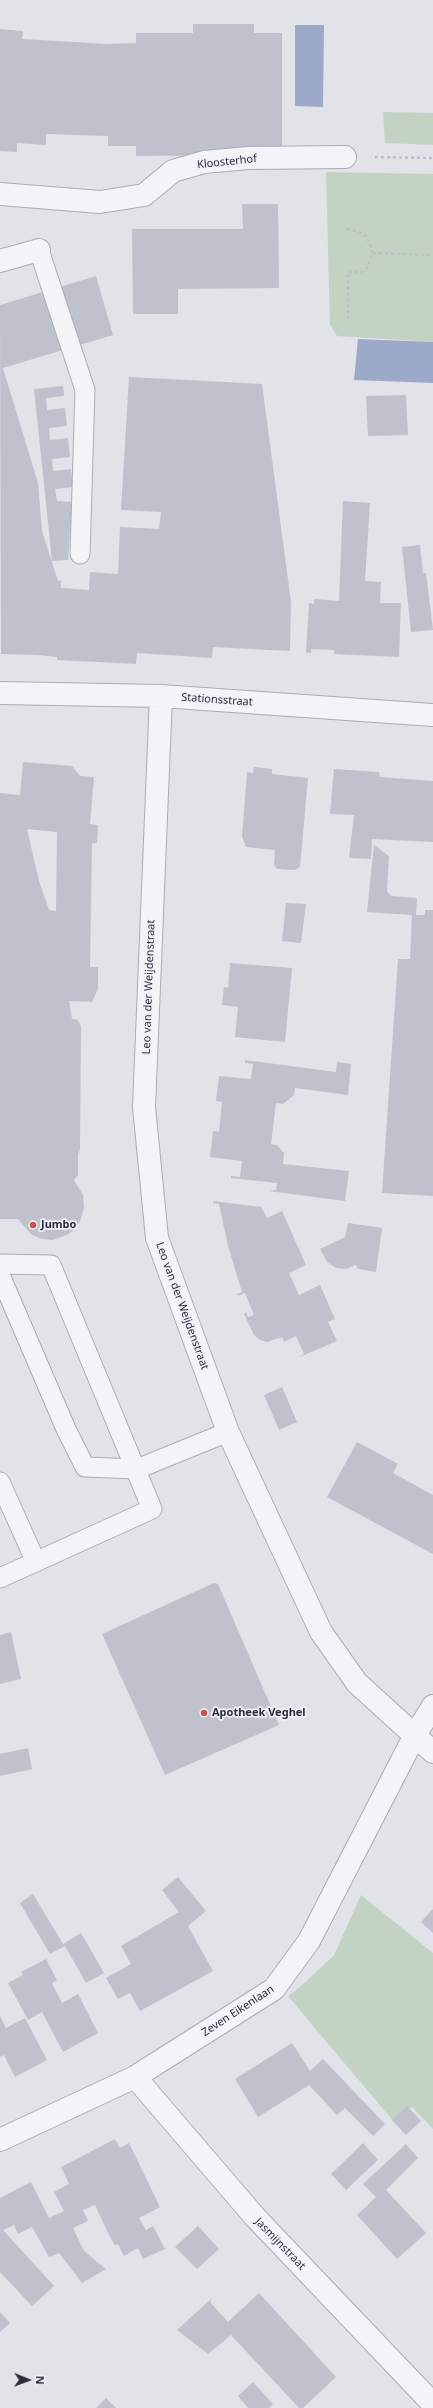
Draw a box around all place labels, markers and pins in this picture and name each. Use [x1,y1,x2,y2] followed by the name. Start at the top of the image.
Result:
[41,1218,76,1232] place label: Jumbo
[28,1220,38,1230] marker: Jumbo
[212,1706,306,1720] place label: Apotheek Veghel
[199,1708,209,1718] marker: Apotheek Veghel

